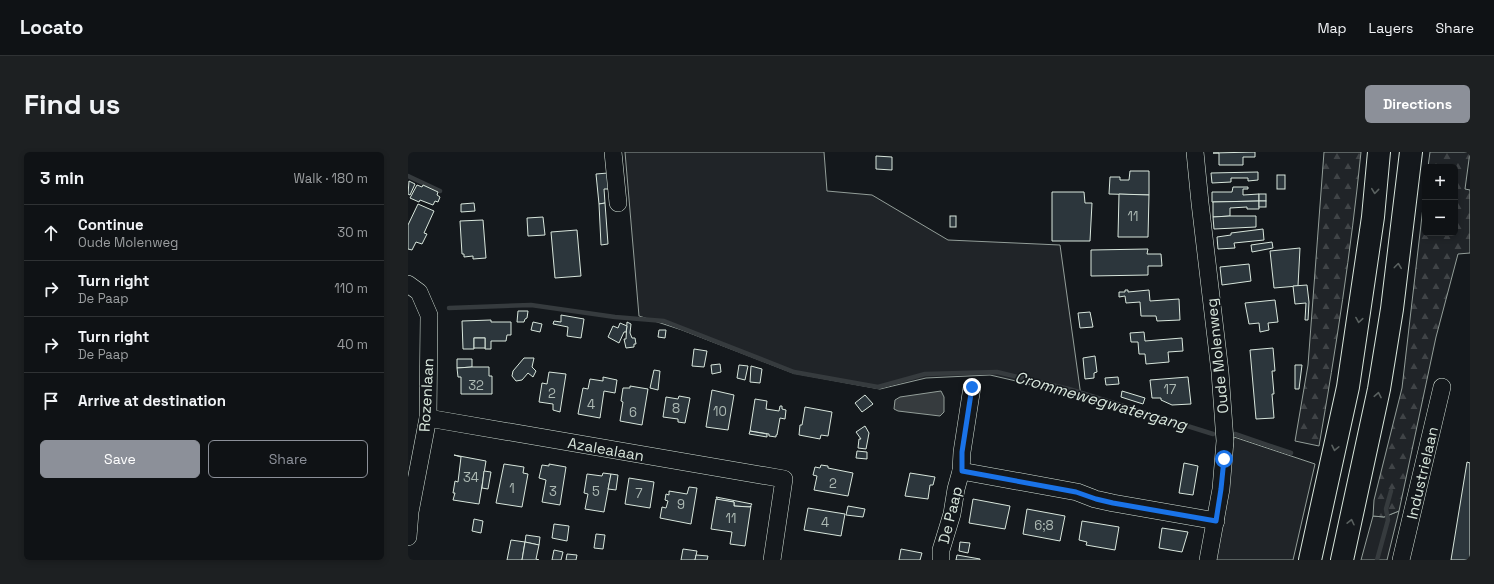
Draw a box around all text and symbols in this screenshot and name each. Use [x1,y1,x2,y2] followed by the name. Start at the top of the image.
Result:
[20,15,83,40] text: Locato
[1317,19,1347,37] text: Map
[1369,19,1413,37] text: Layers
[1435,19,1474,37] text: Share
[1365,85,1470,123] button: Directions
[24,86,121,122] text: Find us
[1422,164,1458,236] map controls
[1422,164,1458,200] button: +
[40,167,84,189] text: 3 min
[294,170,368,187] text: Walk · 180 m
[1371,188,1380,194] one-way arrow
[1422,200,1458,236] button: −
[1128,208,1138,225] house number: 11
[78,215,144,234] text: Continue
[40,222,62,244] icon: ahead
[337,224,368,241] text: 30 m
[78,234,178,251] text: Oude Molenweg
[1393,263,1402,269] one-way arrow
[78,271,149,290] text: Turn right
[40,278,62,300] icon: right
[334,280,368,297] text: 110 m
[78,290,129,307] text: De Paap
[1201,297,1233,415] street label: Oude Molenweg
[1355,317,1364,323] one-way arrow
[78,327,149,346] text: Turn right
[40,334,62,356] icon: right
[337,336,368,353] text: 40 m
[78,346,129,363] text: De Paap
[415,357,437,433] street label: Rozenlaan
[1012,366,1190,436] water label: Crommewegwatergang
[468,377,484,394] house number: 32
[963,378,981,396] route end
[1164,381,1176,398] house number: 17
[548,385,556,402] house number: 2
[40,390,62,412] icon: arrive
[78,391,226,410] text: Arrive at destination
[1373,392,1382,398] one-way arrow
[587,396,595,413] house number: 4
[672,400,680,417] house number: 8
[713,403,727,420] house number: 10
[629,404,637,421] house number: 6
[1402,425,1442,521] street label: Industrielaan
[566,433,646,465] street label: Azalealaan
[40,440,200,478] button: Save
[208,440,368,478] button: Share
[1332,444,1340,451] one-way arrow
[1215,450,1233,468] route start
[463,469,479,486] house number: 34
[829,475,837,492] house number: 2
[509,480,515,497] house number: 1
[549,483,557,500] house number: 3
[592,483,600,500] house number: 5
[934,484,966,546] street label: De Paap
[635,485,643,502] house number: 7
[677,496,685,513] house number: 9
[726,510,736,527] house number: 11
[821,514,829,531] house number: 4
[1034,517,1054,534] house number: 6;8
[1346,519,1354,525] one-way arrow

